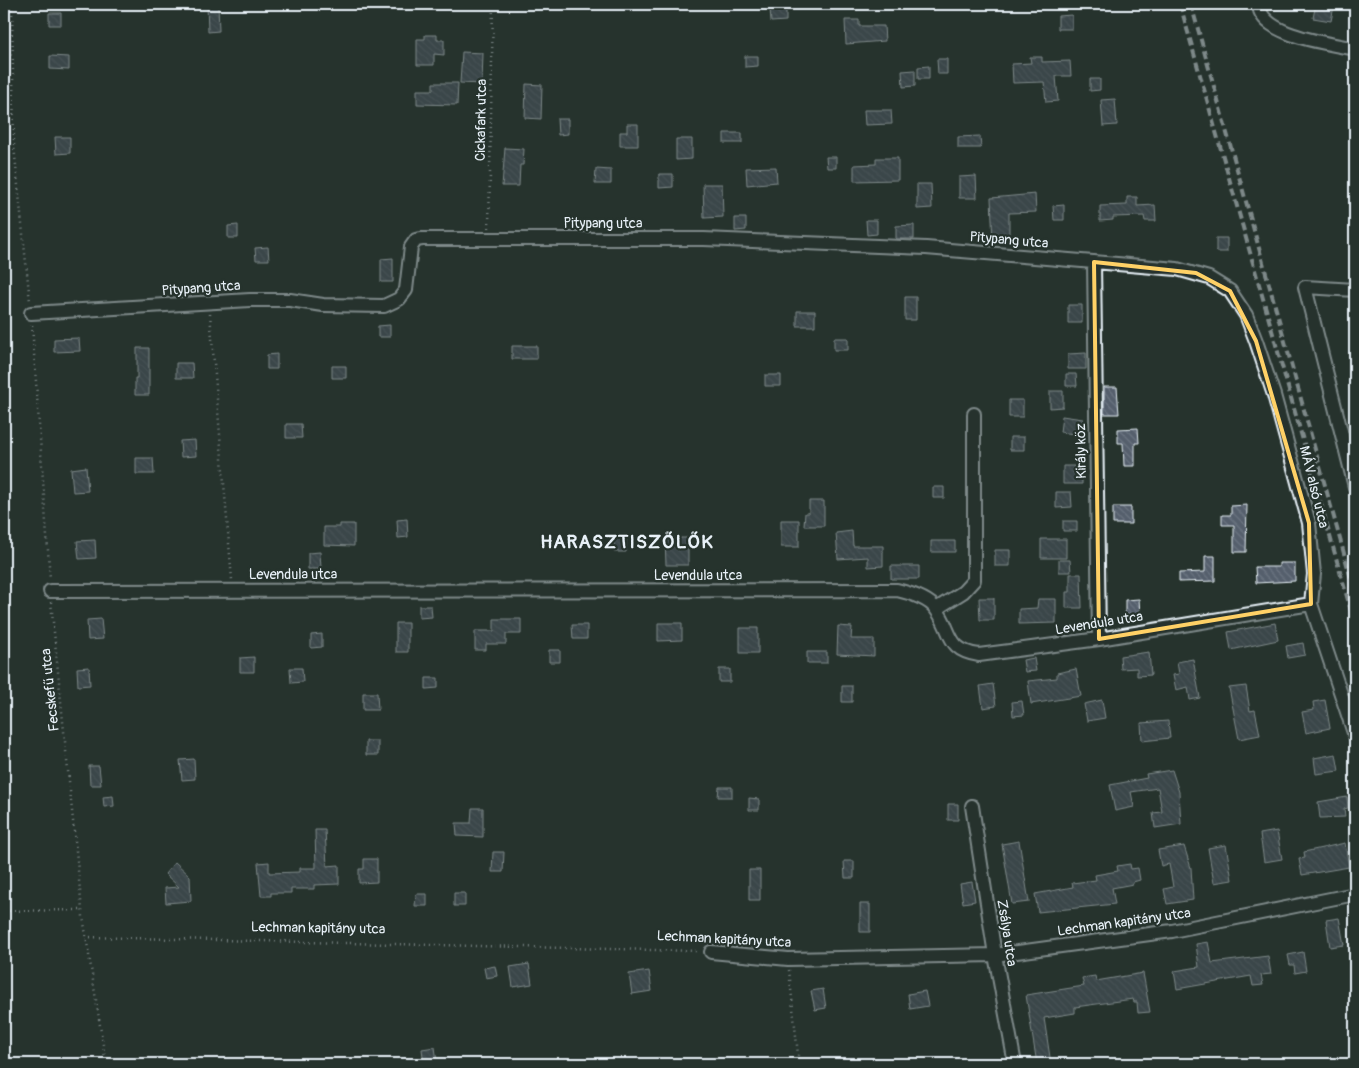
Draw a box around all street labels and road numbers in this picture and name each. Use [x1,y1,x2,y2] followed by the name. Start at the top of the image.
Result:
[472,79,490,161] street label: Cickafark utca
[564,215,642,232] street label: Pitypang utca
[969,228,1049,252] street label: Pitypang utca
[161,277,241,299] street label: Pitypang utca
[1072,423,1090,479] street label: Király köz
[1296,444,1333,530] street label: MÁV alsó utca
[249,566,337,583] street label: Levendula utca
[654,567,742,584] street label: Levendula utca
[1054,608,1144,638] street label: Levendula utca
[37,648,63,732] street label: Fecskefű utca
[993,898,1021,968] street label: Zsálya utca
[1056,904,1192,940] street label: Lechman kapitány utca
[251,918,385,938] street label: Lechman kapitány utca
[656,927,792,951] street label: Lechman kapitány utca

